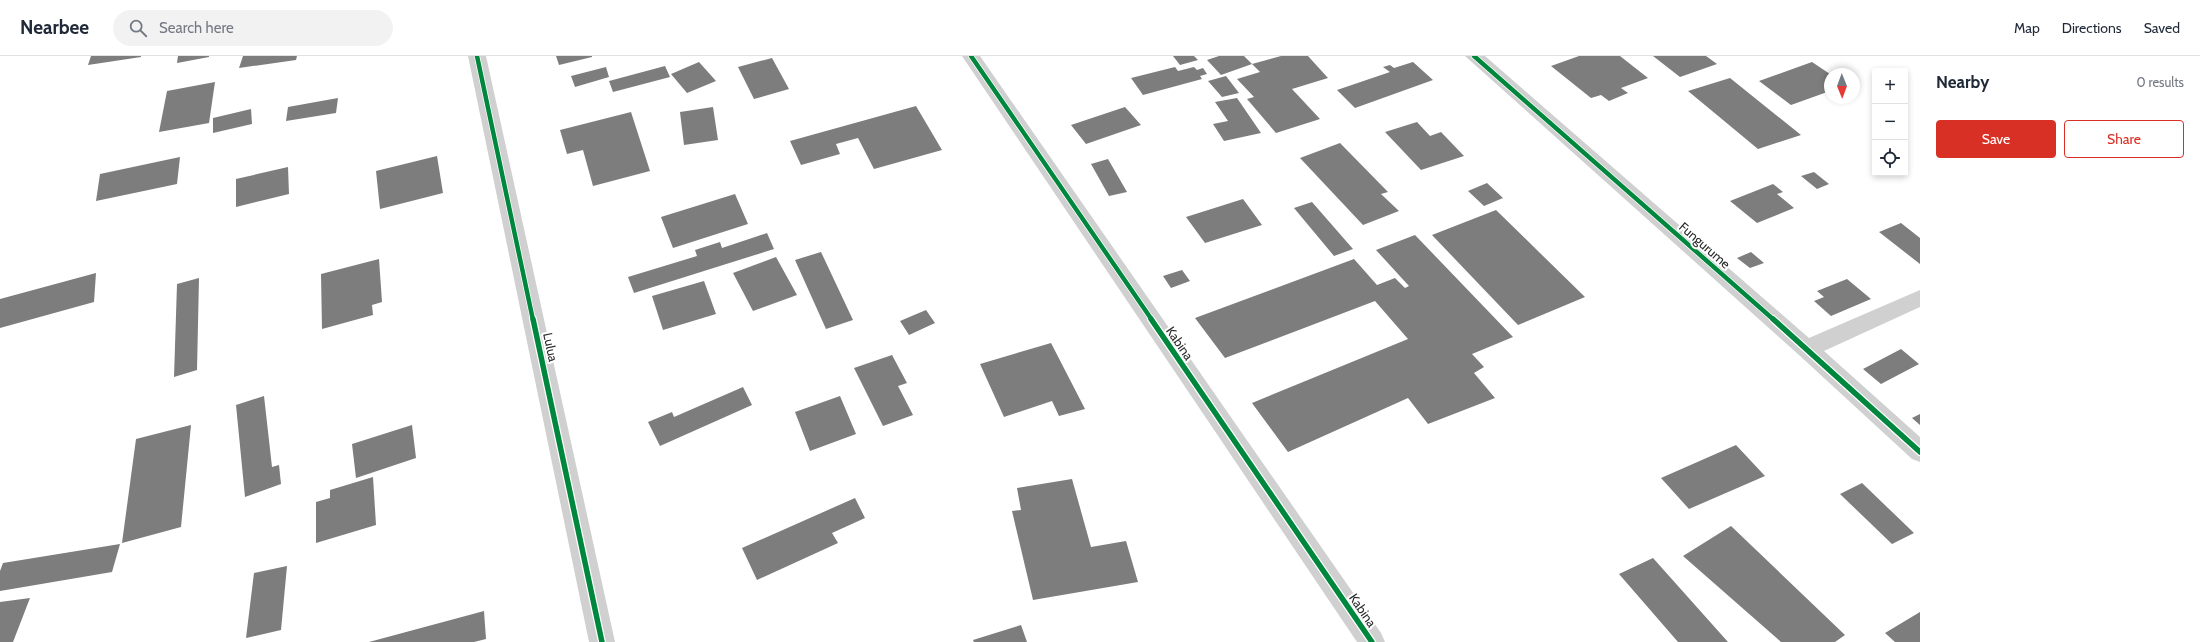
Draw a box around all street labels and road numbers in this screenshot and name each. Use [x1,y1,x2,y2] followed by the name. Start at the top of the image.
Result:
[1676,218,1734,272] street label: Fungurume
[1163,323,1197,363] street label: Kabina
[540,331,562,364] street label: Lulua
[1346,590,1380,630] street label: Kabina

